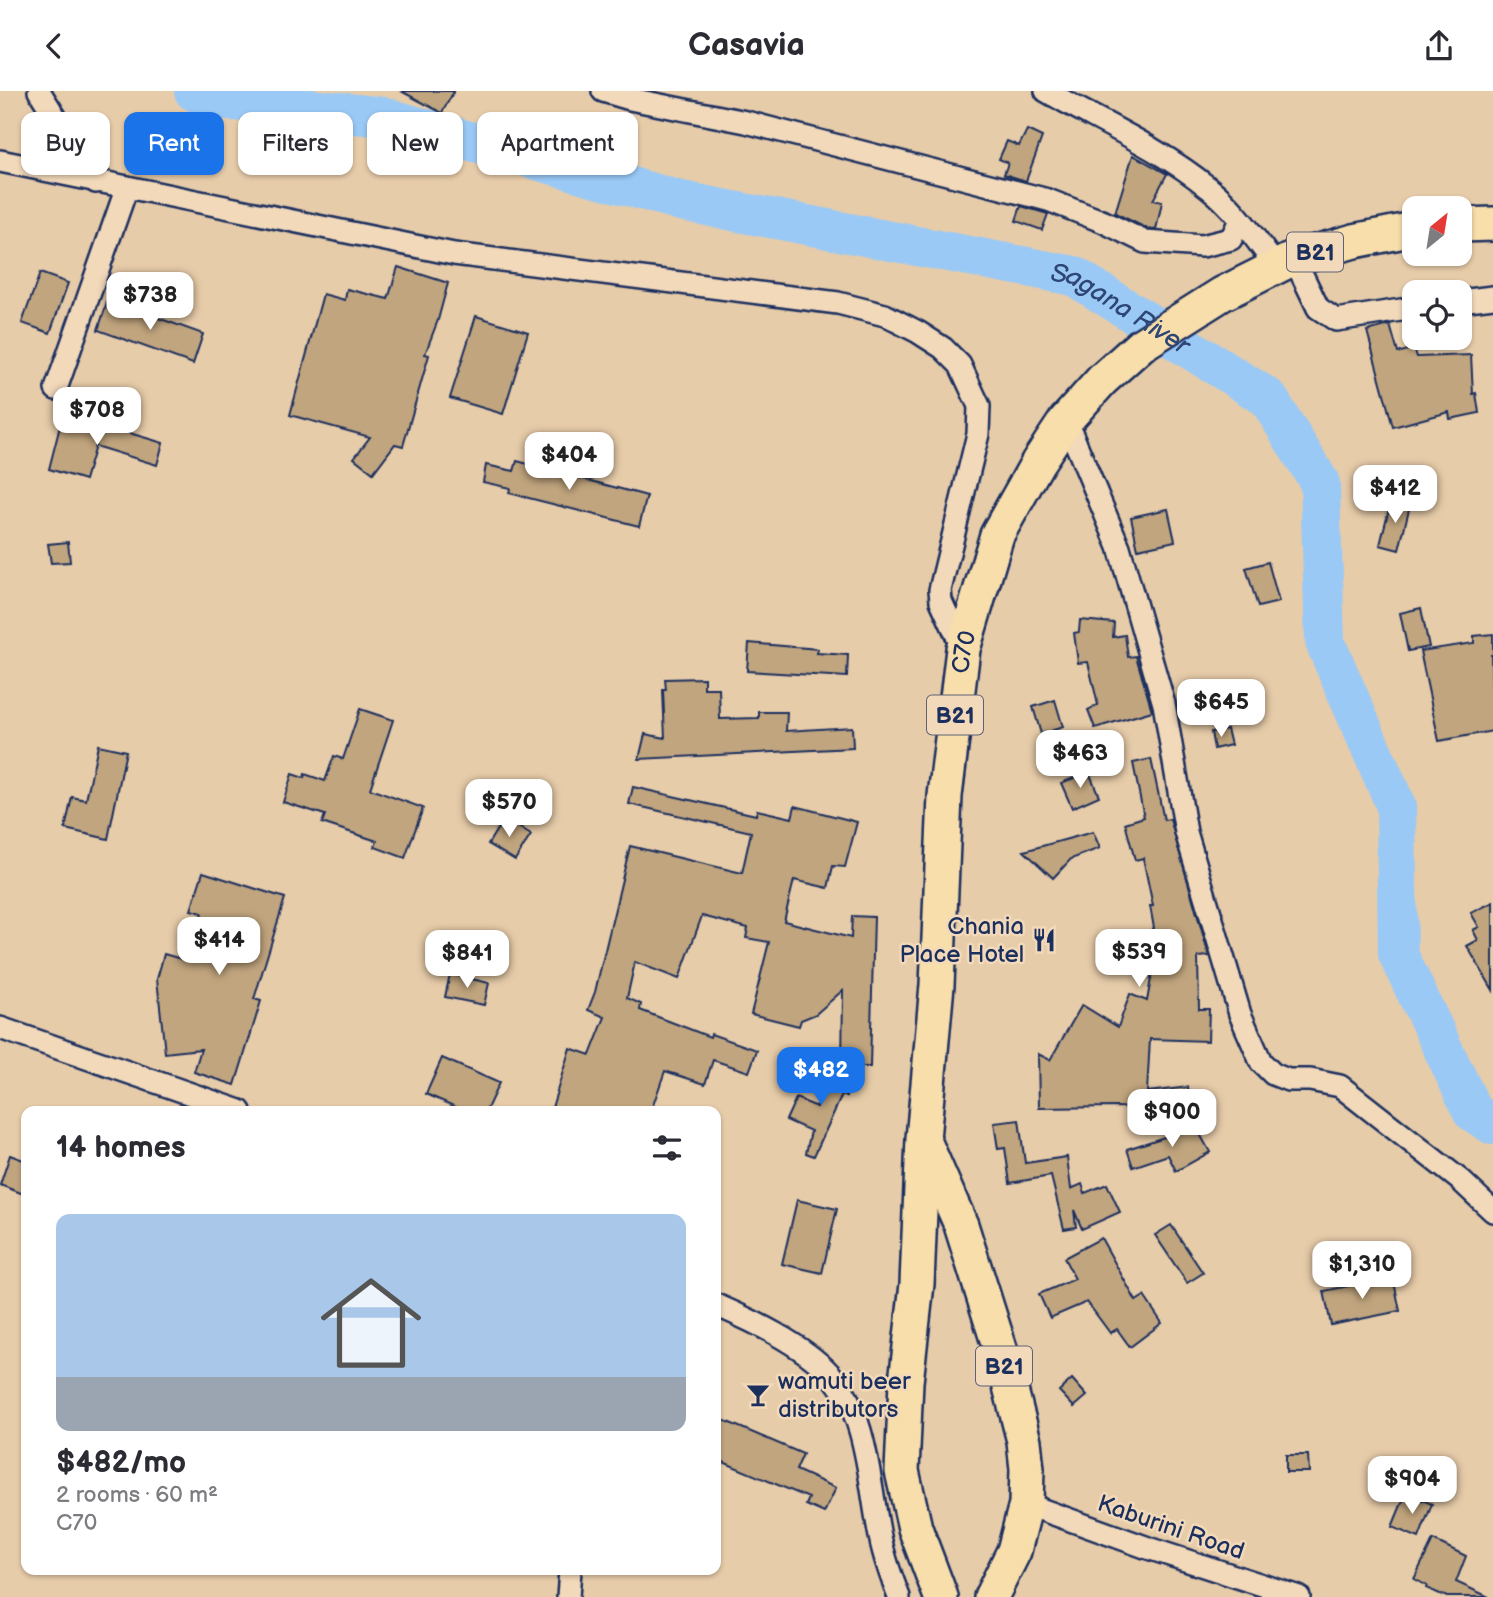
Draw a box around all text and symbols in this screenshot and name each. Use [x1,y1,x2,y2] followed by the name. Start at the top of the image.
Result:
[688,26,805,65] text: Casavia
[35,27,73,65] icon: back
[1420,27,1458,65] icon: share
[21,112,110,175] chip: Buy
[124,112,224,175] chip: Rent
[238,112,353,175] chip: Filters
[367,112,463,175] chip: New
[477,112,638,175] chip: Apartment
[1402,196,1472,266] north arrow
[1402,196,1472,350] map controls
[1287,233,1343,271] road number: B21
[1048,258,1196,363] water label: Sagana River
[109,273,191,332] pin: $738
[1402,280,1472,350] button: locate
[122,281,178,309] text: $738
[56,387,138,447] pin: $708
[69,396,125,424] text: $708
[528,433,610,492] pin: $404
[541,441,597,469] text: $404
[1354,465,1436,525] pin: $412
[1369,474,1421,502] text: $412
[946,627,983,675] street label: C70
[1180,679,1262,739] pin: $645
[1193,688,1249,716] text: $645
[927,695,983,735] road number: B21
[1039,731,1121,790] pin: $463
[1052,739,1108,767] text: $463
[468,779,550,839] pin: $570
[481,788,537,816] text: $570
[900,912,1024,969] place label: Chania Place Hotel
[178,917,260,977] pin: $414
[193,926,245,954] text: $414
[1030,926,1058,954] restaurant icon: Chania Place Hotel
[1098,929,1180,989] pin: $539
[426,930,508,990] pin: $841
[1111,938,1167,966] text: $539
[441,939,493,967] text: $841
[780,1047,862,1107] pin: $482
[793,1056,849,1084] text: $482
[1131,1089,1213,1149] pin: $900
[1143,1098,1201,1126] text: $900
[648,1129,686,1167] icon: filters
[56,1130,185,1166] text: 14 homes
[1305,1241,1419,1301] pin: $1,310
[1328,1250,1396,1278] text: $1,310
[308,1260,434,1386] icon: home
[976,1347,1032,1385] road number: B21
[778,1367,911,1424] place label: wamuti beer distributors
[744,1381,772,1409] bar icon: wamuti beer distributors
[56,1445,186,1481] text: $482/mo
[1371,1457,1453,1516] pin: $904
[1384,1465,1440,1493] text: $904
[56,1481,218,1509] text: 2 rooms · 60 m²
[1094,1489,1248,1566] street label: Kaburini Road
[56,1509,97,1537] text: C70

